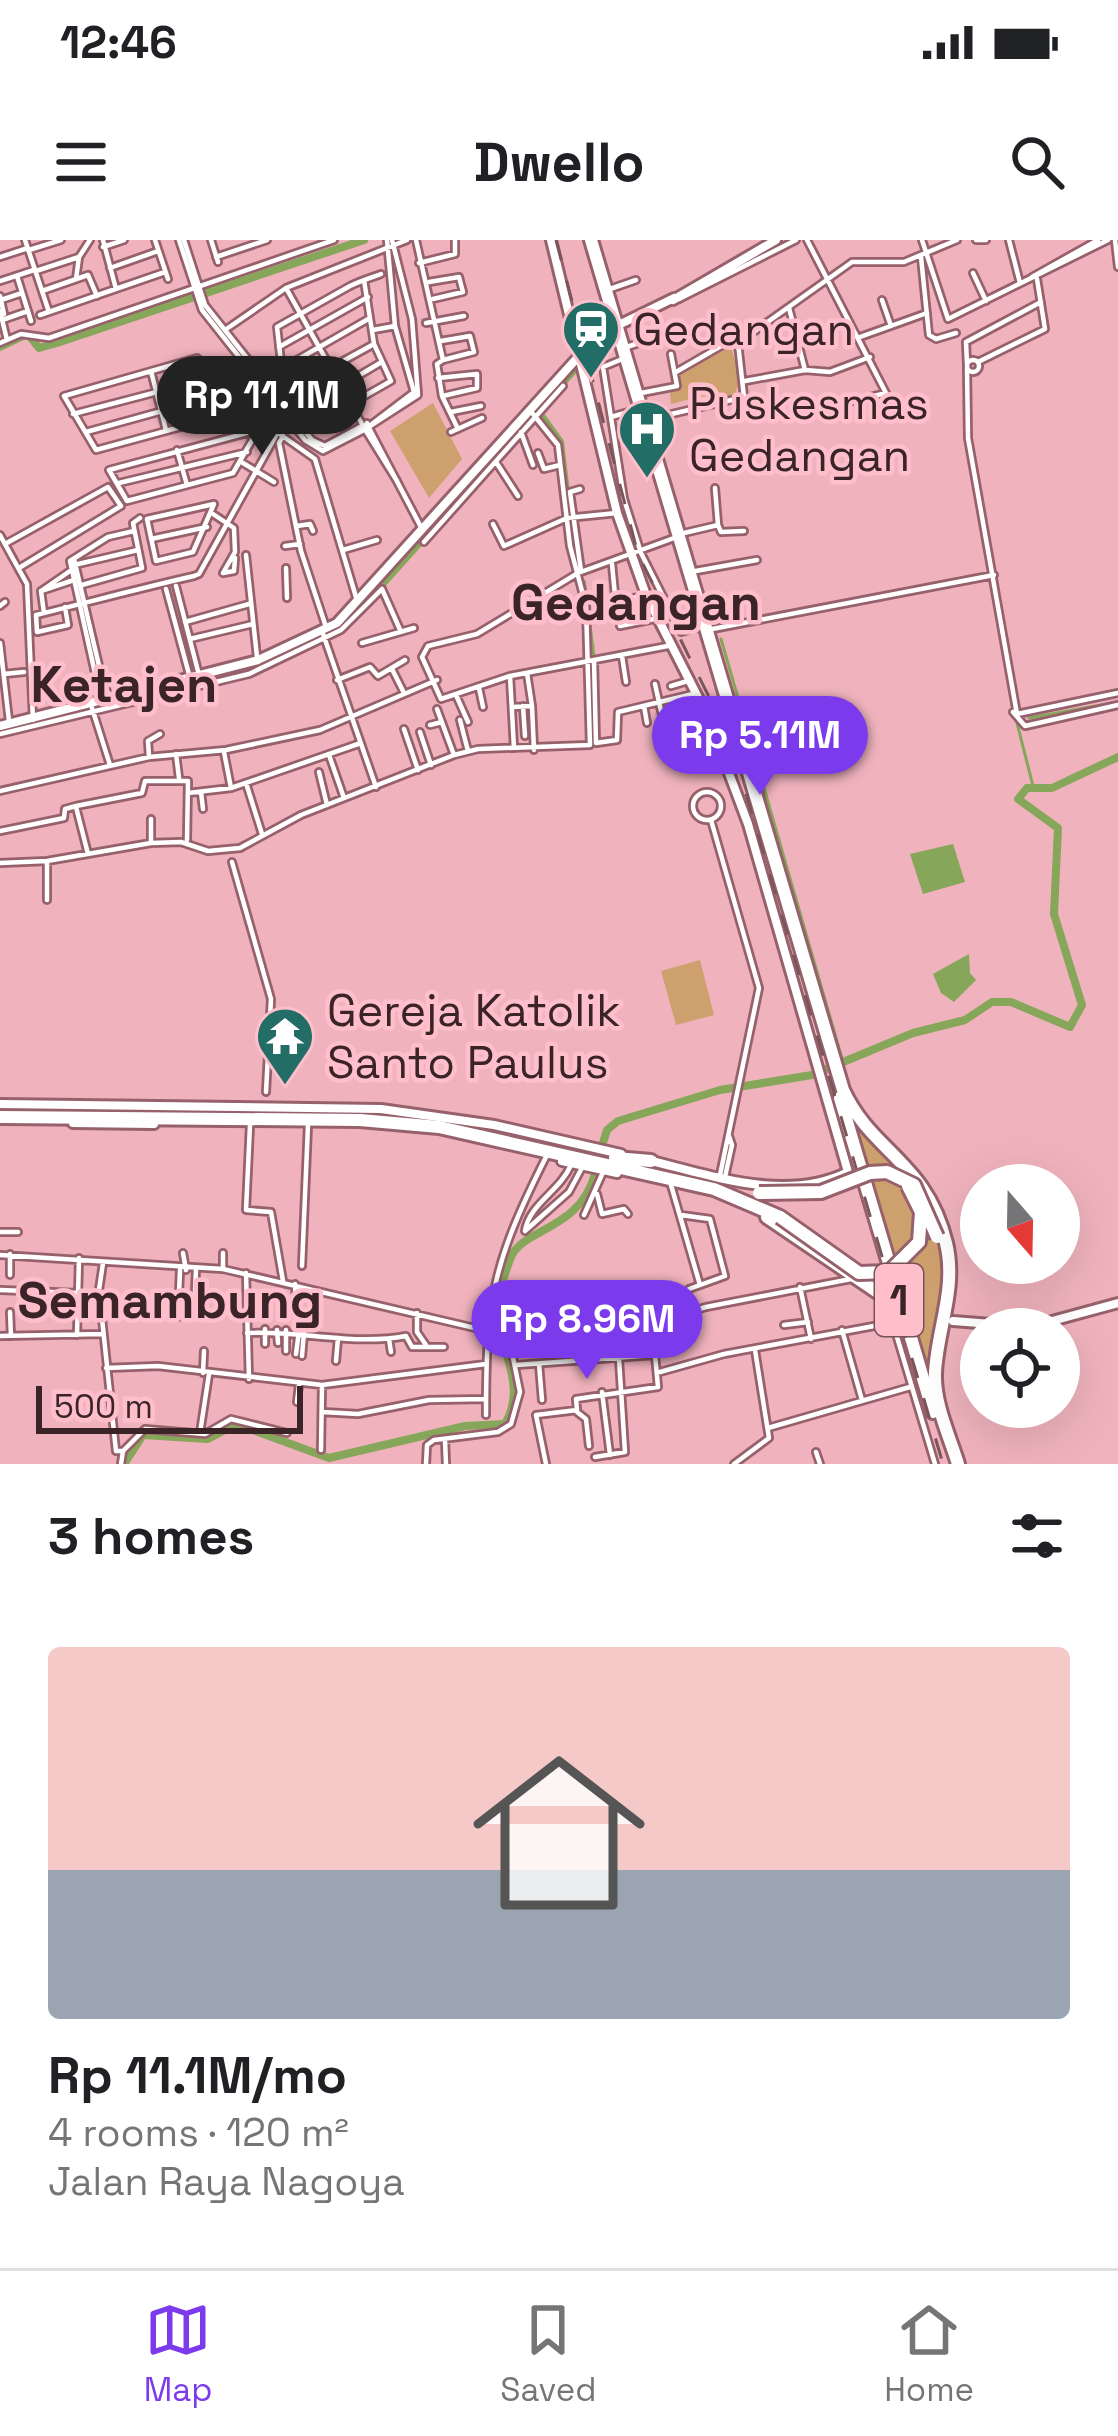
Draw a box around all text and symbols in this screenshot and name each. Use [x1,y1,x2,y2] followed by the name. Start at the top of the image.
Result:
[60,14,177,71] text: 12:46
[473,128,645,197] text: Dwello
[48,129,114,195] icon: menu
[1004,129,1070,195] icon: search
[560,298,622,380] station icon: Gedangan
[633,301,854,358] place label: Gedangan
[138,356,386,458] pin: Rp 11.1M
[184,370,340,419] text: Rp 11.1M
[689,375,929,484] place label: Puskesmas Gedangan
[616,398,678,480] hospital icon: Puskesmas Gedangan
[511,570,761,635] district label: Gedangan
[30,652,218,717] district label: Ketajen
[636,696,884,798] pin: Rp 5.11M
[679,710,841,759] text: Rp 5.11M
[327,982,621,1091] place label: Gereja Katolik Santo Paulus
[254,1005,316,1087] temple icon: Gereja Katolik Santo Paulus
[960,1164,1080,1284] north arrow
[960,1164,1080,1428] map controls
[875,1264,923,1336] road number: 1
[18,1268,322,1333] district label: Semambung
[463,1280,711,1382] pin: Rp 8.96M
[499,1294,675,1343] text: Rp 8.96M
[960,1308,1080,1428] button: locate
[36,1380,303,1433] scale bar
[54,1386,153,1428] text: 500 m
[1004,1503,1070,1569] icon: filters
[48,1504,254,1569] text: 3 homes
[451,1725,667,1941] icon: home
[48,2043,347,2108] text: Rp 11.1M/mo
[48,2108,349,2157] text: 4 rooms · 120 m²
[48,2157,405,2206] text: Jalan Raya Nagoya
[144,2297,213,2411] tab: Map
[500,2297,597,2411] tab: Saved
[884,2297,974,2411] tab: Home

